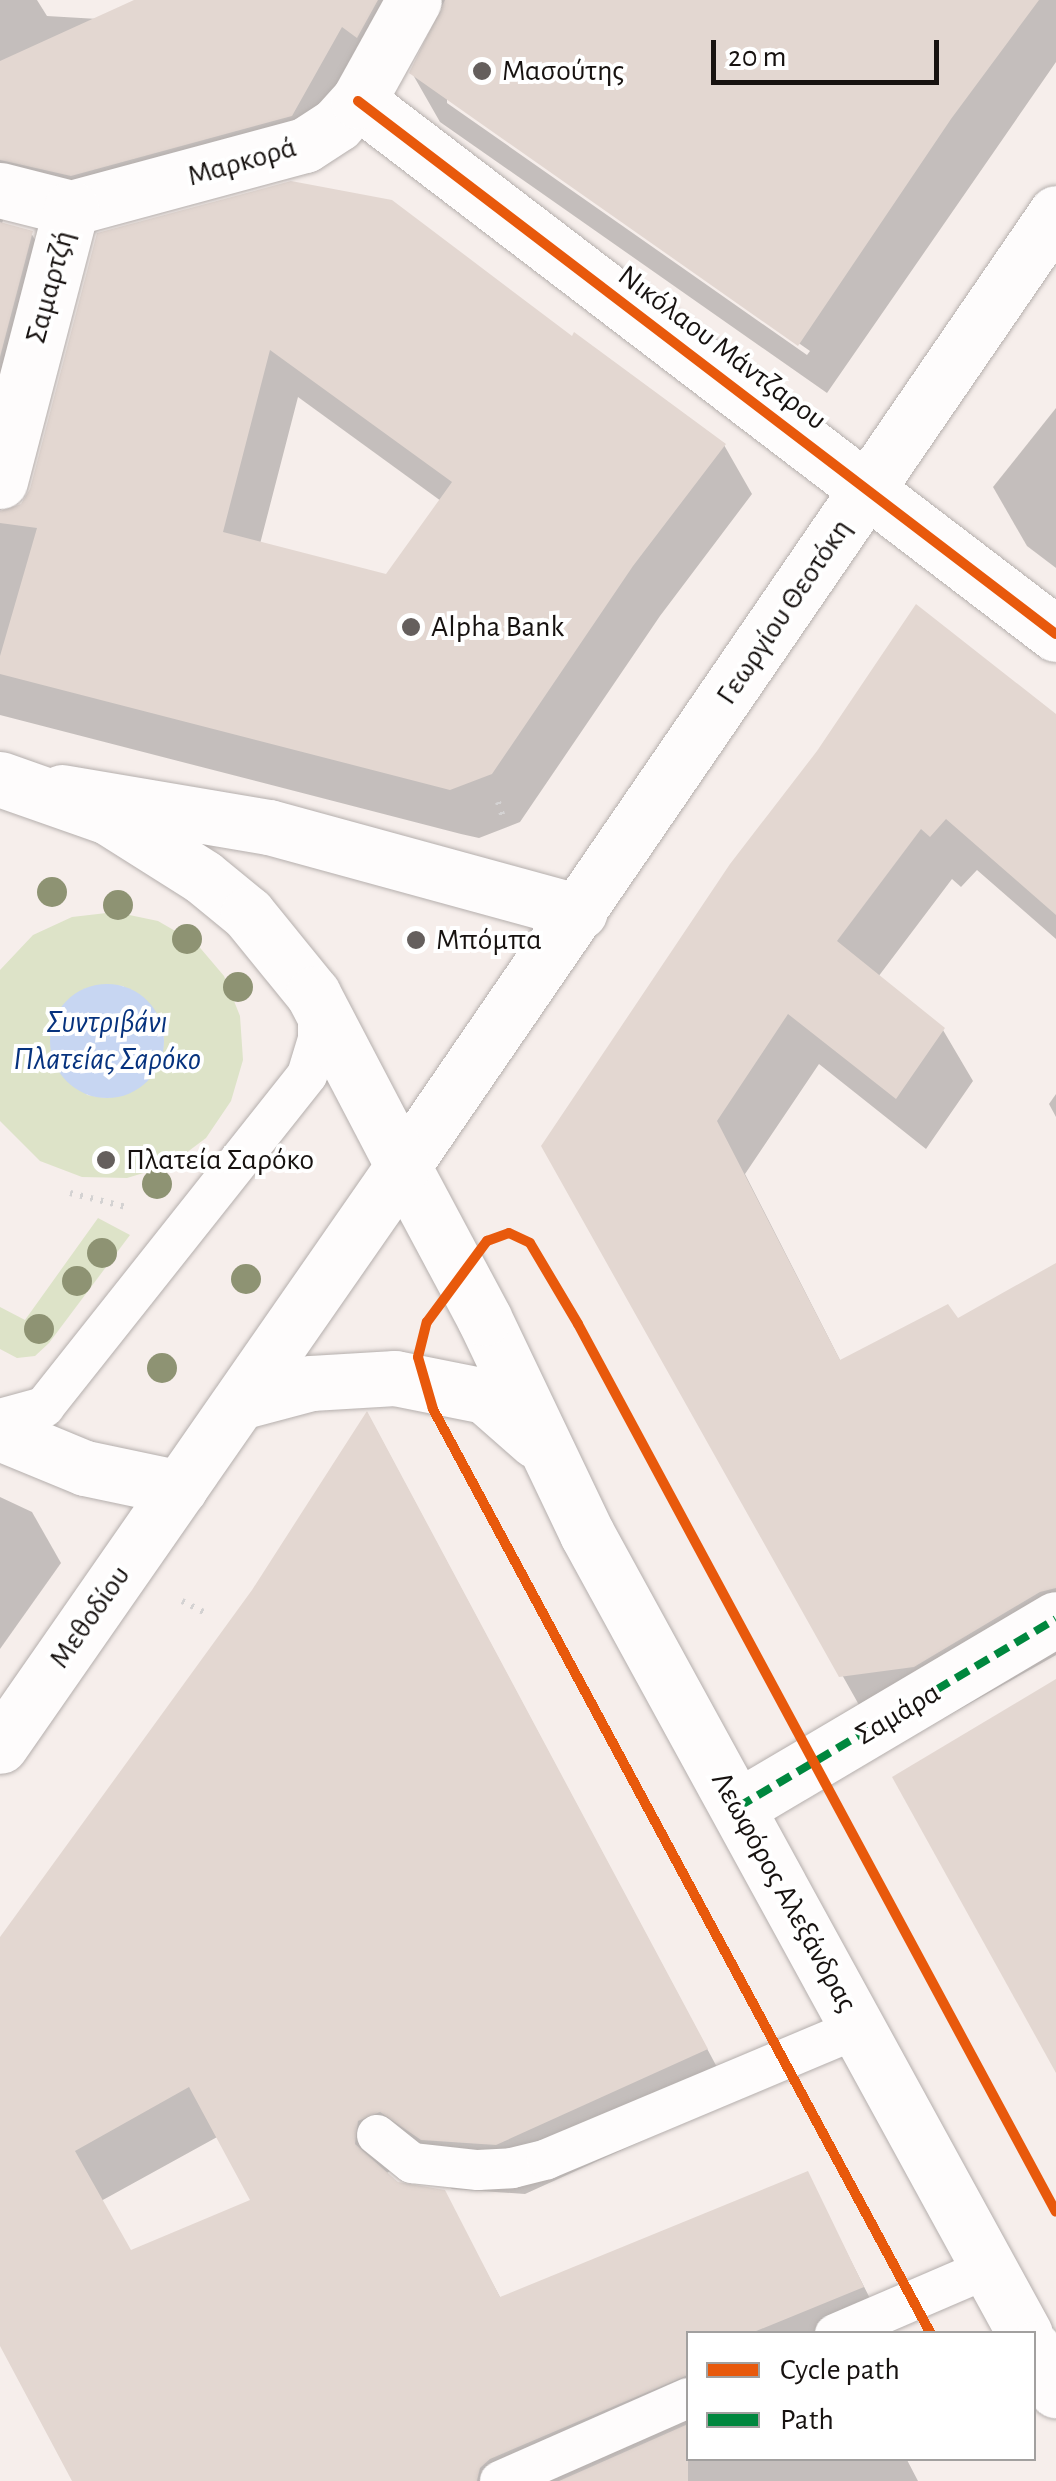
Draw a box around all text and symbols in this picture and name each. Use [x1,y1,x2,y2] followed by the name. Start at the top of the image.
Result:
[716,20,944,82] scale bar
[728,42,786,72] text: 20 m
[502,53,624,89] place label: Μασούτης
[471,60,493,82] marker: Μασούτης
[183,129,301,195] street label: Μαρκορά
[18,227,82,347] street label: Σαμαρτζή
[611,258,833,438] street label: Νικόλαου Μάντζαρου
[709,512,859,712] street label: Γεωργίου Θεοτόκη
[431,609,564,645] place label: Alpha Bank
[400,616,422,638] marker: Alpha Bank
[436,922,542,958] place label: Μπόμπα
[405,929,427,951] marker: Μπόμπα
[13,1004,201,1079] water label: Συντριβάνι Πλατείας Σαρόκο
[126,1142,314,1178] place label: Πλατεία Σαρόκο
[95,1149,117,1171] marker: Πλατεία Σαρόκο
[42,1559,138,1675] street label: Μεθοδίου
[849,1675,947,1753] street label: Σαμάρα
[703,1766,865,2018] street label: Λεωφόρος Αλεξάνδρας
[686,2331,1036,2461] legend
[780,2355,900,2385] text: Cycle path
[780,2405,834,2435] text: Path

